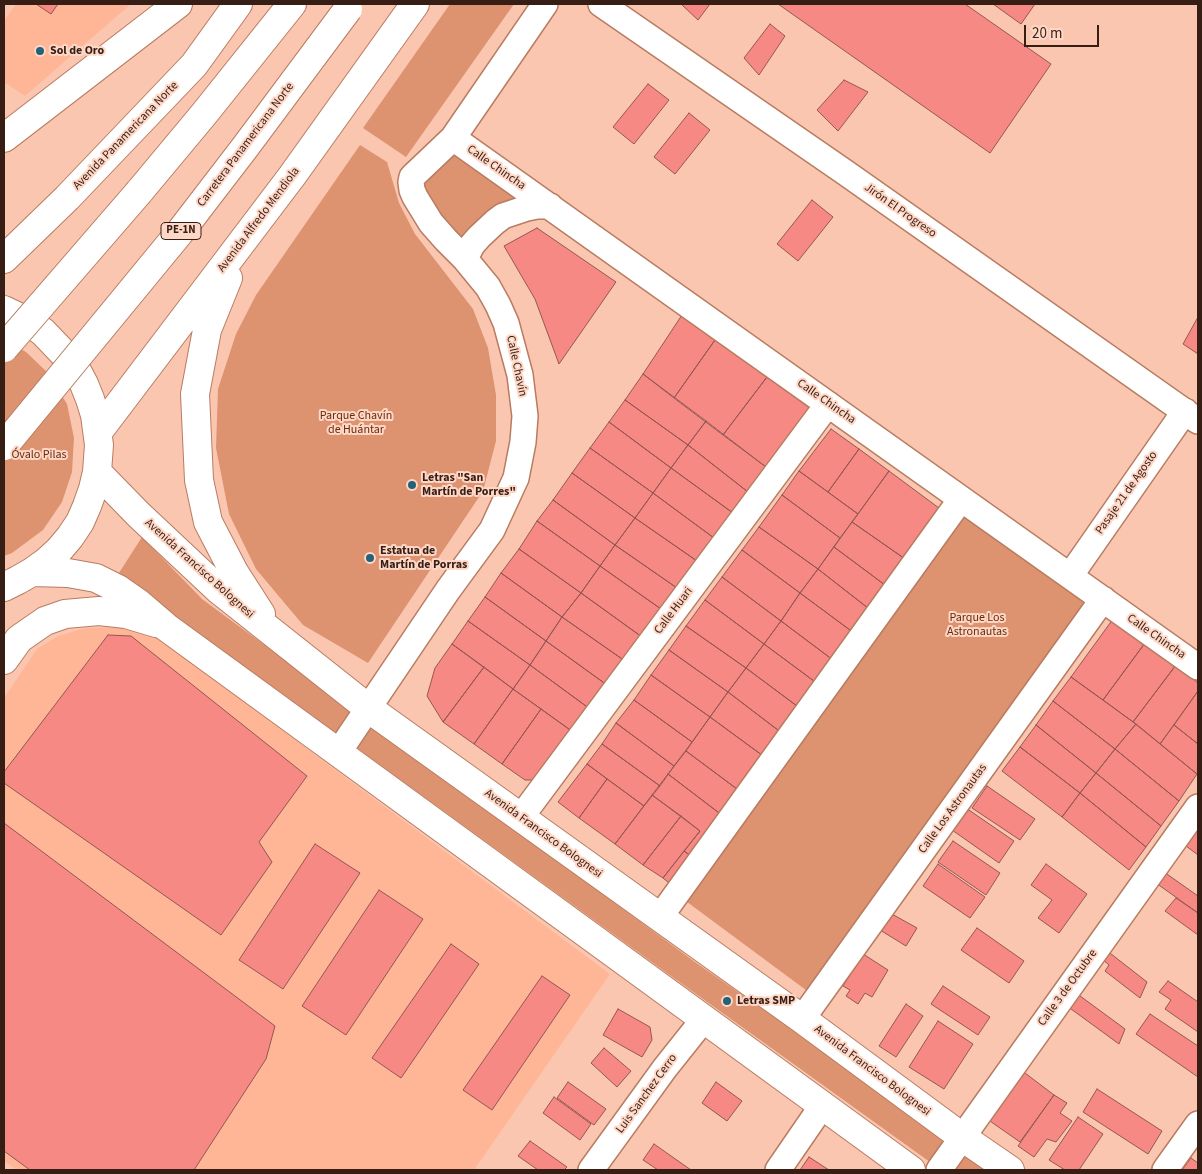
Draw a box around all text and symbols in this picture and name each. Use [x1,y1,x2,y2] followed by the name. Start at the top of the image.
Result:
[1027,15,1102,47] scale bar
[1032,23,1062,44] text: 20 m
[50,44,104,58] place label: Sol de Oro
[34,45,46,57] marker: Sol de Oro
[70,79,182,193] street label: Avenida Panamericana Norte
[195,80,297,210] street label: Carretera Panamericana Norte
[464,143,528,193] street label: Calle Chincha
[215,165,303,275] street label: Avenida Alfredo Mendiola
[861,181,939,241] street label: Jirón El Progreso
[161,222,201,240] road number: PE-1N
[503,334,529,398] street label: Calle Chavín
[794,377,858,427] street label: Calle Chincha
[320,409,392,437] park label: Parque Chavín de Huántar
[11,448,67,462] park label: Óvalo Pilas
[1093,449,1161,537] street label: Pasaje 21 de Agosto
[422,471,516,499] place label: Letras "San Martín de Porres"
[406,479,418,491] marker: Letras "San Martín de Porres"
[141,516,257,622] street label: Avenida Francisco Bolognesi
[380,544,467,572] place label: Estatua de Martín de Porras
[364,552,376,564] marker: Estatua de Martín de Porras
[652,585,696,637] street label: Calle Huari
[947,611,1007,639] park label: Parque Los Astronautas
[1124,612,1188,662] street label: Calle Chincha
[916,761,990,857] street label: Calle Los Astronautas
[481,786,605,882] street label: Avenida Francisco Bolognesi
[1035,947,1101,1029] street label: Calle 3 de Octubre
[737,994,795,1008] place label: Letras SMP
[721,995,733,1007] marker: Letras SMP
[811,1023,933,1119] street label: Avenida Francisco Bolognesi
[613,1051,681,1137] street label: Luis Sanchez Cerro

